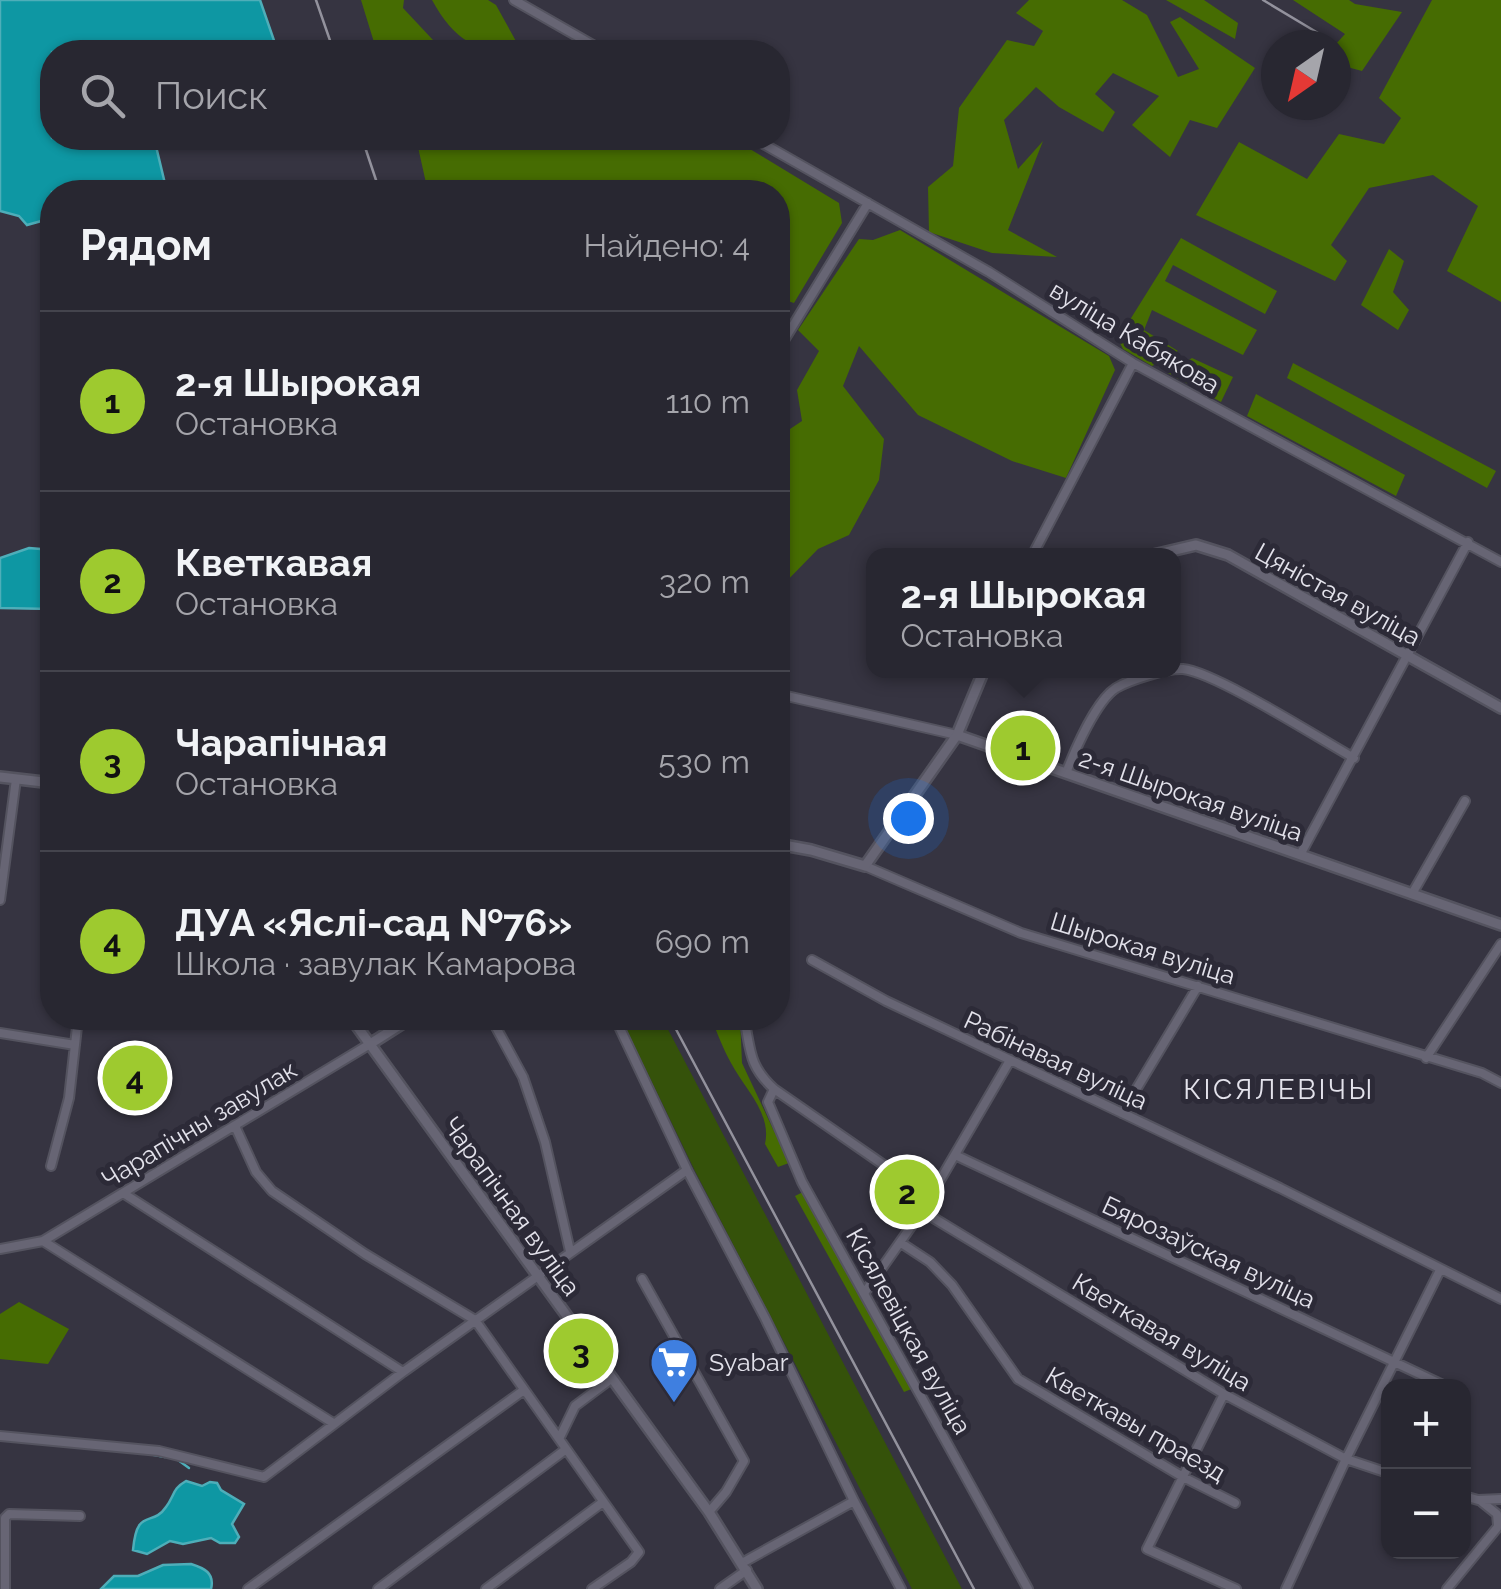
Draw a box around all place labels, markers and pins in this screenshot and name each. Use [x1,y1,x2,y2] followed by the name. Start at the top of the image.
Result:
[990,710,1056,786] pin: 1
[102,1040,168,1116] pin: 4
[874,1154,940,1230] pin: 2
[548,1314,614,1388] pin: 3
[648,1336,700,1404] supermarket icon: Syabar
[709,1347,789,1377] place label: Syabar

